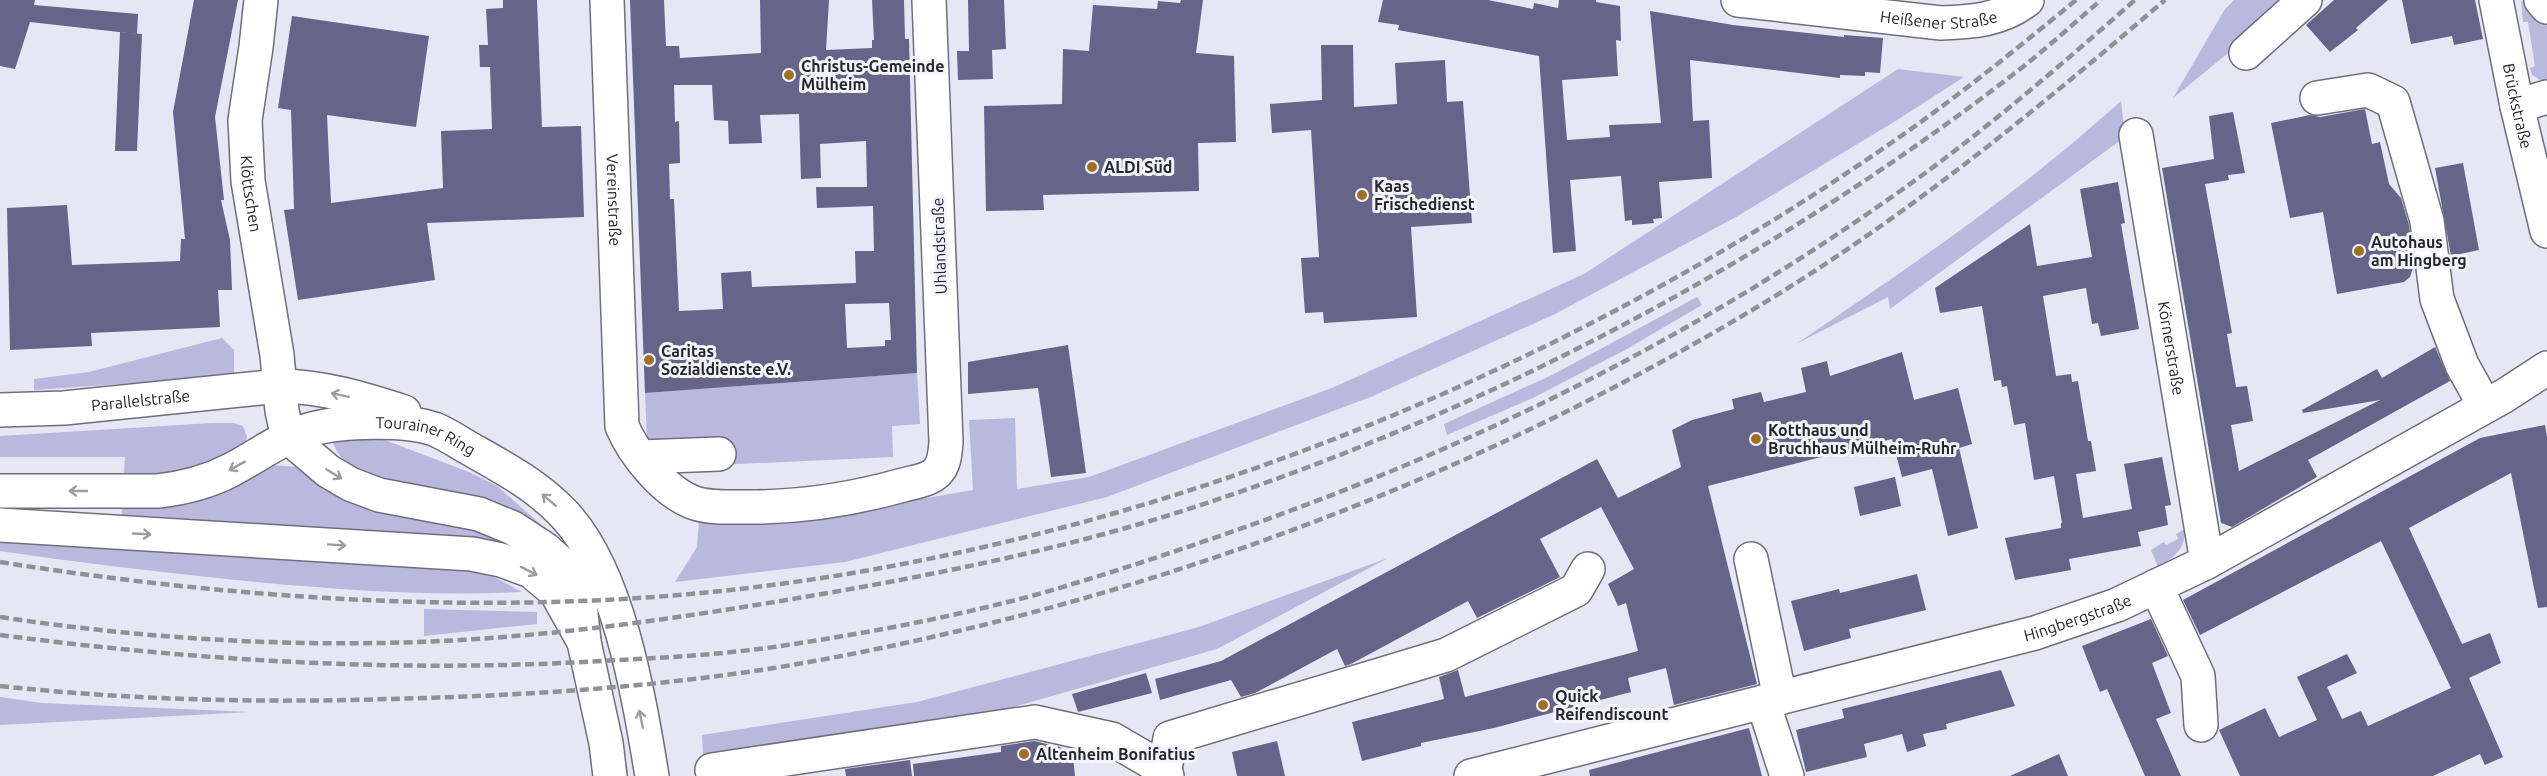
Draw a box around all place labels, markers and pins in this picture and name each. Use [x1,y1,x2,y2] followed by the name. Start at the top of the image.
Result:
[801,57,944,93] place label: Christus-Gemeinde Mülheim
[782,68,796,82] marker: Christus-Gemeinde Mülheim
[1104,158,1172,176] place label: ALDI Süd
[1085,160,1099,174] marker: ALDI Süd
[1374,177,1475,213] place label: Kaas Frischedienst
[1355,188,1369,202] marker: Kaas Frischedienst
[2371,233,2467,269] place label: Autohaus am Hingberg
[2352,244,2366,258] marker: Autohaus am Hingberg
[661,342,791,378] place label: Caritas Sozialdienste e.V.
[642,353,656,367] marker: Caritas Sozialdienste e.V.
[1768,421,1957,457] place label: Kotthaus und Bruchhaus Mülheim-Ruhr
[1749,432,1763,446] marker: Kotthaus und Bruchhaus Mülheim-Ruhr
[1555,687,1668,723] place label: Quick Reifendiscount
[1536,698,1550,712] marker: Quick Reifendiscount
[1036,745,1195,763] place label: Altenheim Bonifatius
[1017,747,1031,761] marker: Altenheim Bonifatius

